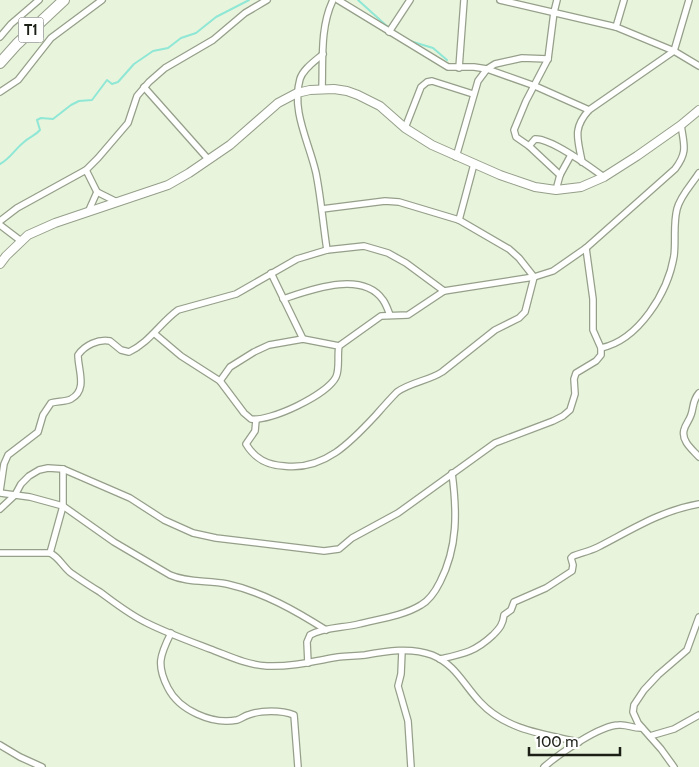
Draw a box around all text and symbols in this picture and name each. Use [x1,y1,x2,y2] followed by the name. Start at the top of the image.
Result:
[18,18,44,42] road number: T1
[529,724,620,756] scale bar
[536,733,578,751] text: 100 m

